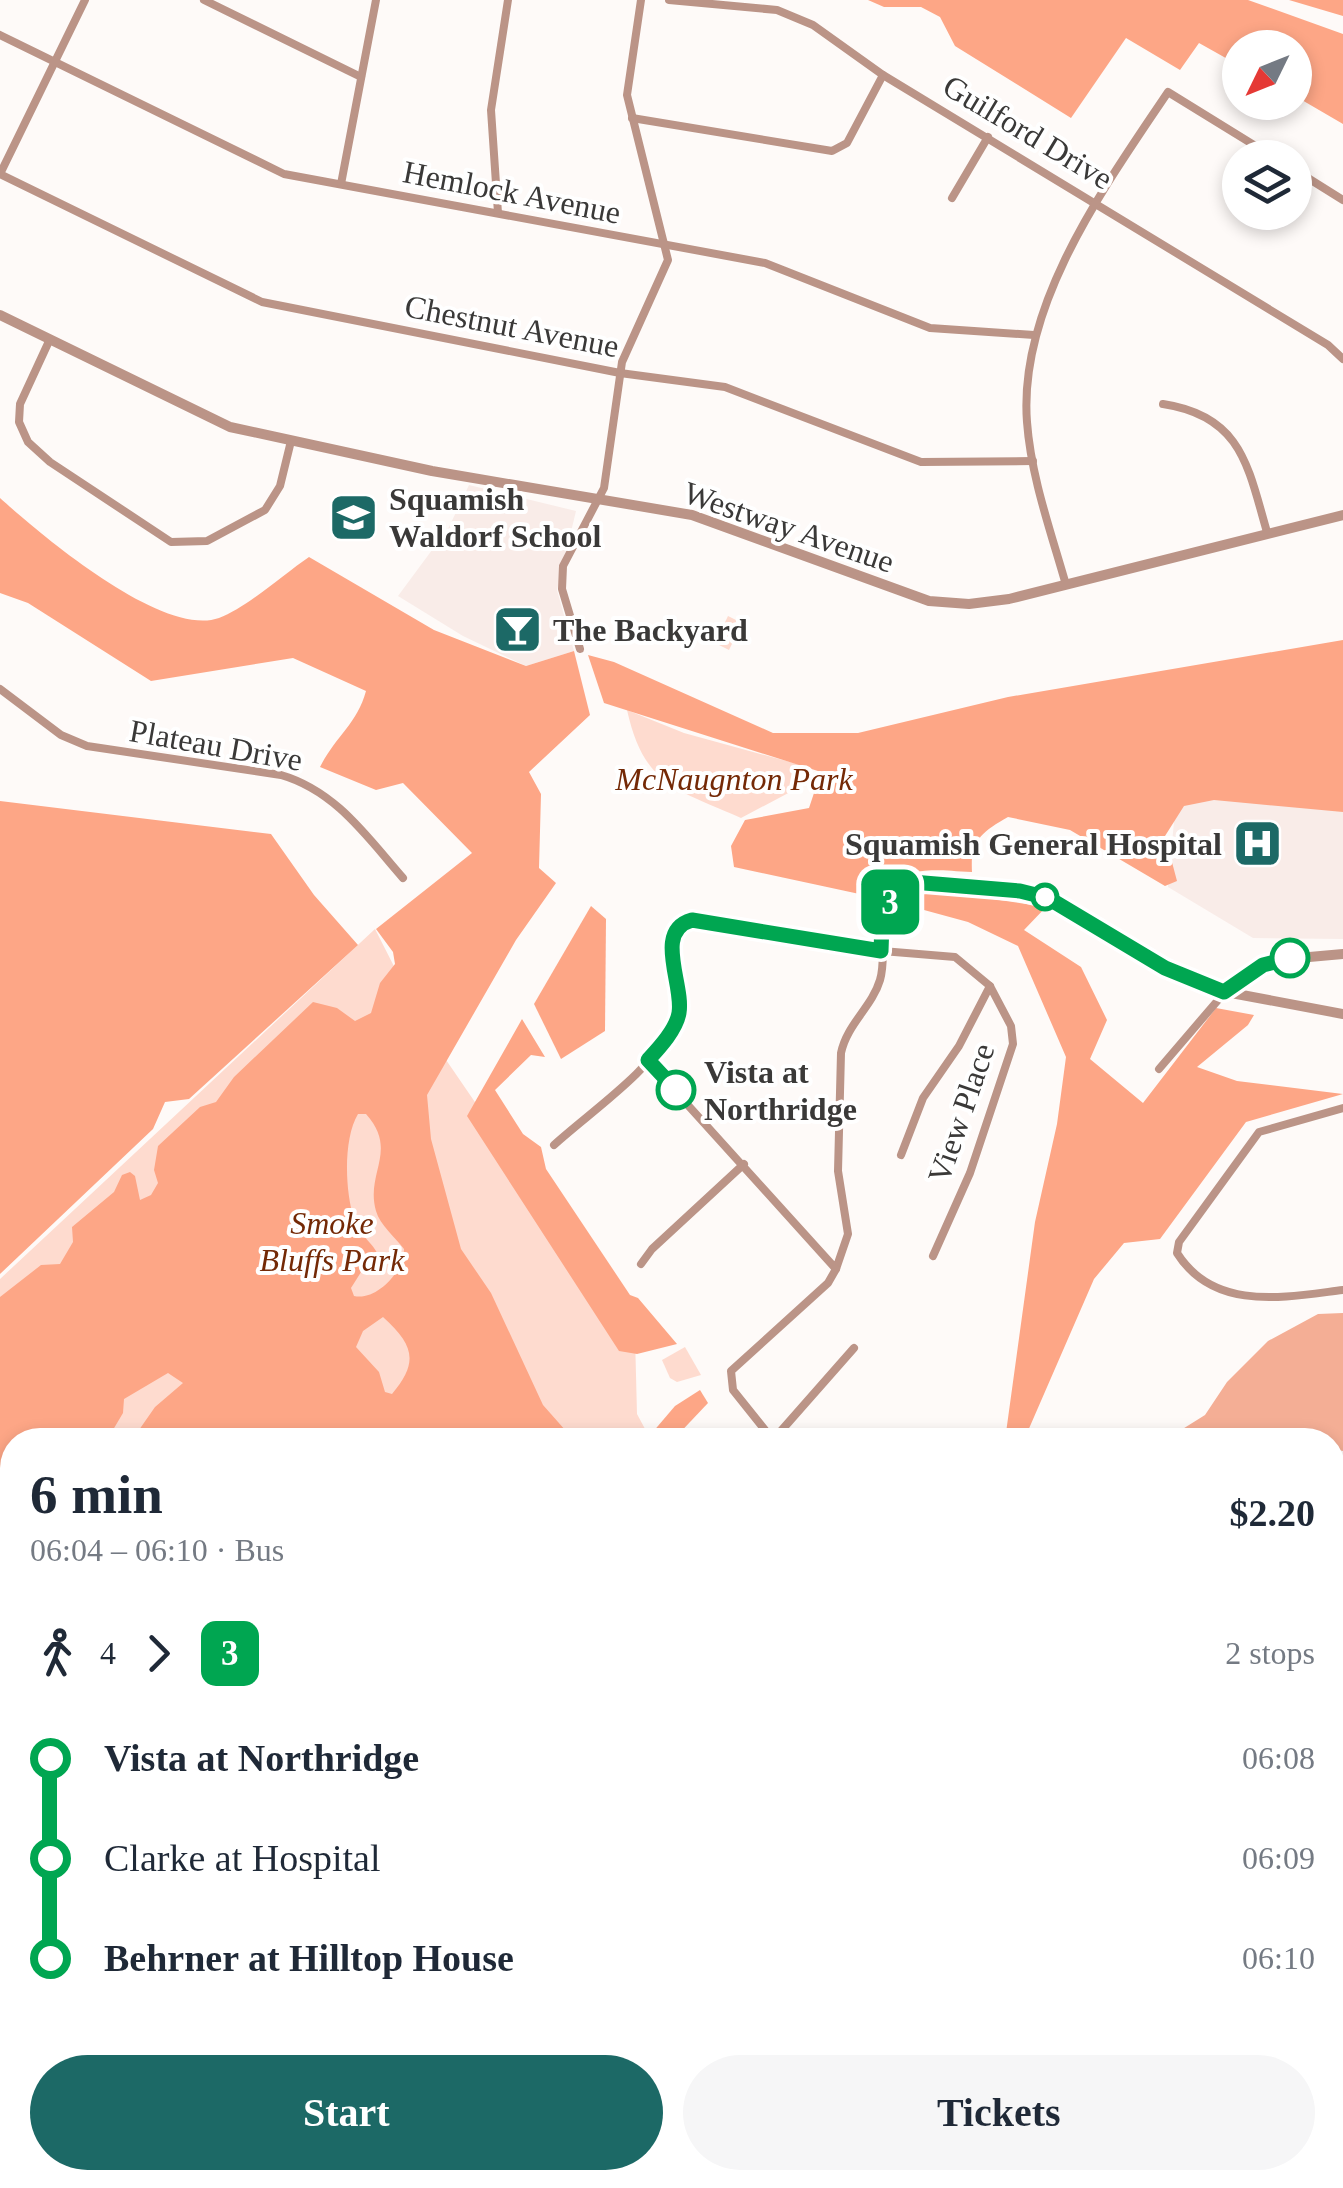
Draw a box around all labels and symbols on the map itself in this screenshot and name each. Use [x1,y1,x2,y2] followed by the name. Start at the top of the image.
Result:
[1222,30,1312,120] north arrow
[937,67,1119,197] street label: Guilford Drive
[400,153,624,231] street label: Hemlock Avenue
[402,288,622,364] street label: Chestnut Avenue
[679,474,899,580] street label: Westway Avenue
[389,481,602,554] place label: Squamish Waldorf School
[328,491,380,543] school or university icon: Squamish Waldorf School
[492,604,544,656] bar icon: The Backyard
[553,612,748,648] place label: The Backyard
[127,712,305,778] street label: Plateau Drive
[614,761,853,797] park label: McNaugnton Park
[1231,818,1283,870] hospital icon: Squamish General Hospital
[845,826,1222,862] place label: Squamish General Hospital
[858,870,922,934] line badge: 3
[1032,884,1058,910] unlabelled marker
[1271,939,1309,977] unlabelled marker
[920,1039,1002,1187] street label: View Place
[704,1054,857,1127] place label: Vista at Northridge
[657,1071,695,1109] marker: Vista at Northridge
[260,1205,405,1278] park label: Smoke Bluffs Park

